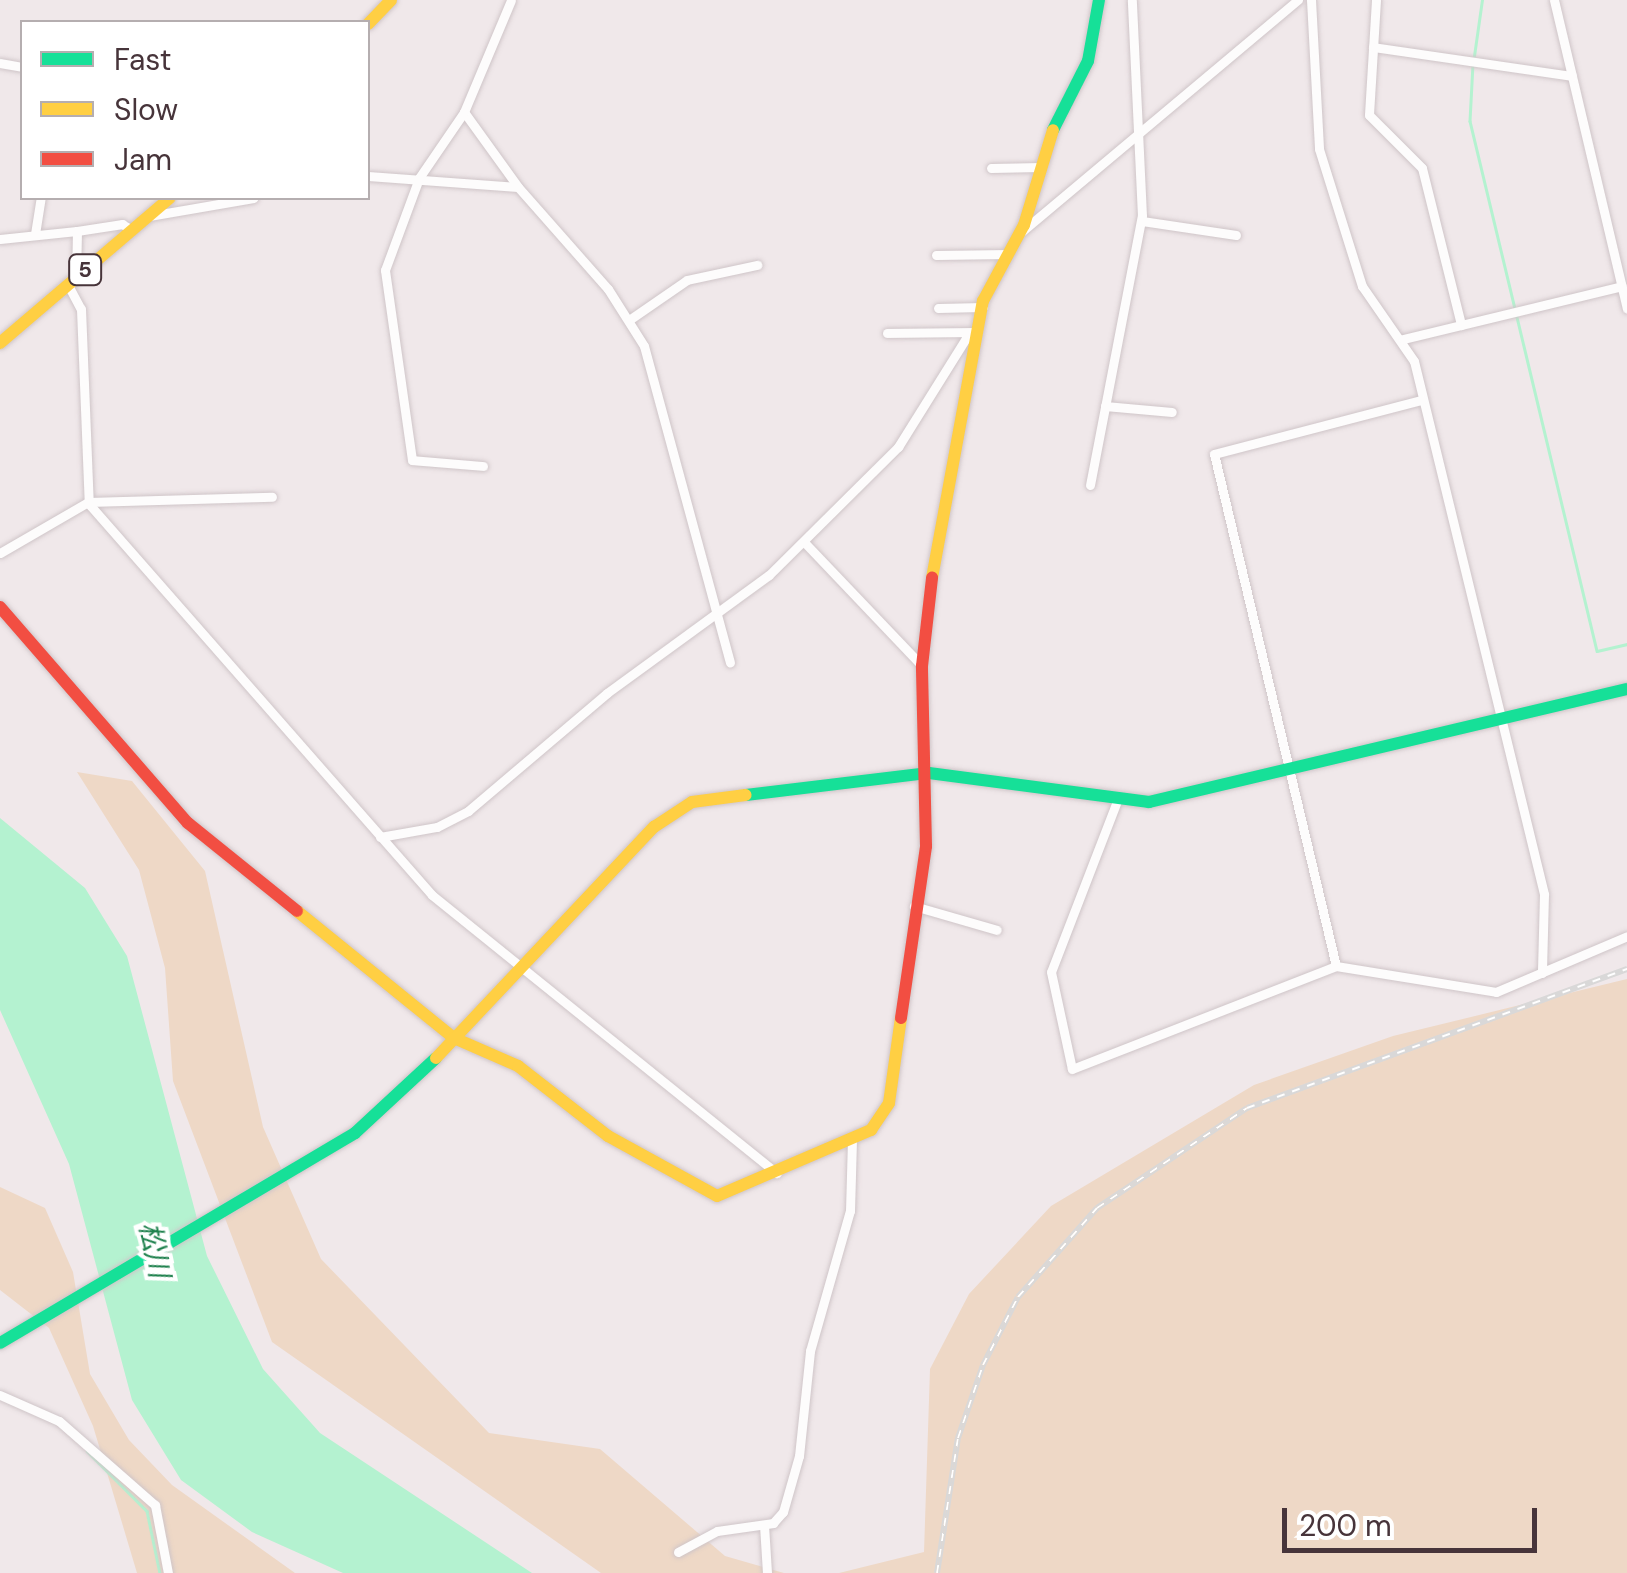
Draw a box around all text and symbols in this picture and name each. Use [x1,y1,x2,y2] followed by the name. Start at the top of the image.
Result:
[20,20,370,200] legend
[114,40,172,79] text: Fast
[114,90,178,129] text: Slow
[114,140,172,179] text: Jam
[68,253,102,287] road number: 5
[132,1219,176,1281] water label: 松川
[1287,1488,1542,1550] scale bar
[1299,1506,1392,1545] text: 200 m

